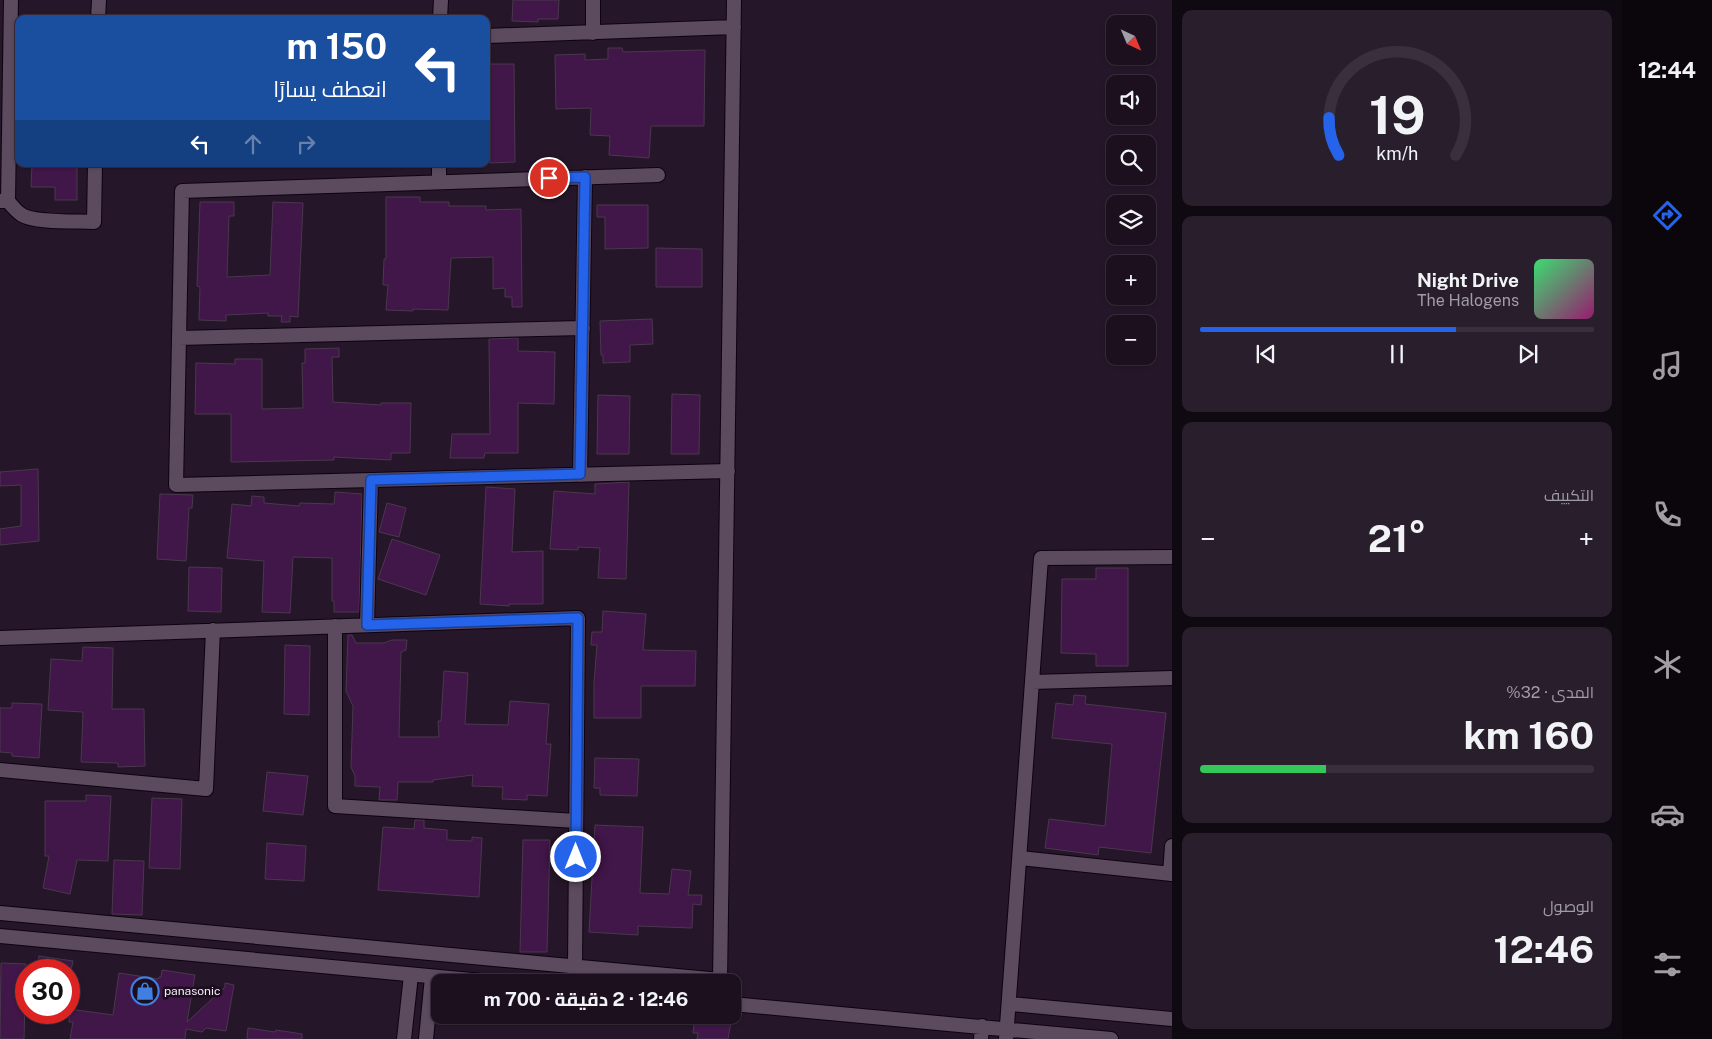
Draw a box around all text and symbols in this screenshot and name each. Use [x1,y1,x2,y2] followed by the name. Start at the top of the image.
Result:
[1106,15,1156,65] north arrow
[1106,15,1156,365] map controls
[287,26,387,67] text: 150 m
[405,35,470,100] icon: left
[1638,57,1696,83] text: 12:44
[1106,75,1156,125] button: sound
[273,76,387,102] text: انعطف يسارًا
[1369,85,1425,146] text: 19
[186,130,214,158] icon: left
[239,130,267,158] icon: ahead
[292,130,320,158] icon: right
[1106,135,1156,185] button: search
[1376,143,1418,164] text: km/h
[528,157,570,199] pin
[535,164,563,192] icon: arrive
[1106,195,1156,245] button: layers
[1650,198,1685,233] icon: directions
[1106,255,1156,305] button: +
[1417,269,1519,291] text: Night Drive
[1417,291,1519,310] text: The Halogens
[1106,315,1156,365] button: −
[1252,340,1280,368] icon: previous
[1383,340,1411,368] icon: pause
[1514,340,1542,368] icon: next
[1650,348,1685,383] icon: music
[1544,486,1594,505] text: التكييف
[1650,497,1685,532] icon: phone
[1368,516,1426,561] text: 21°
[1200,522,1216,555] text: −
[1578,522,1594,555] text: +
[1650,647,1685,682] icon: climate
[1506,683,1594,702] text: المدى · 32%
[1464,713,1594,758] text: 160 km
[1650,797,1685,832] icon: car
[549,830,601,882] position arrow
[1543,897,1594,916] text: الوصول
[1493,927,1594,972] text: 12:46
[1650,947,1685,982] icon: filters
[15,959,80,1024] speed limit sign: 30
[130,976,160,1006] shop icon: panasonic
[164,984,220,998] place label: panasonic
[484,988,688,1010] text: 12:46 · 2 دقيقة · 700 m

